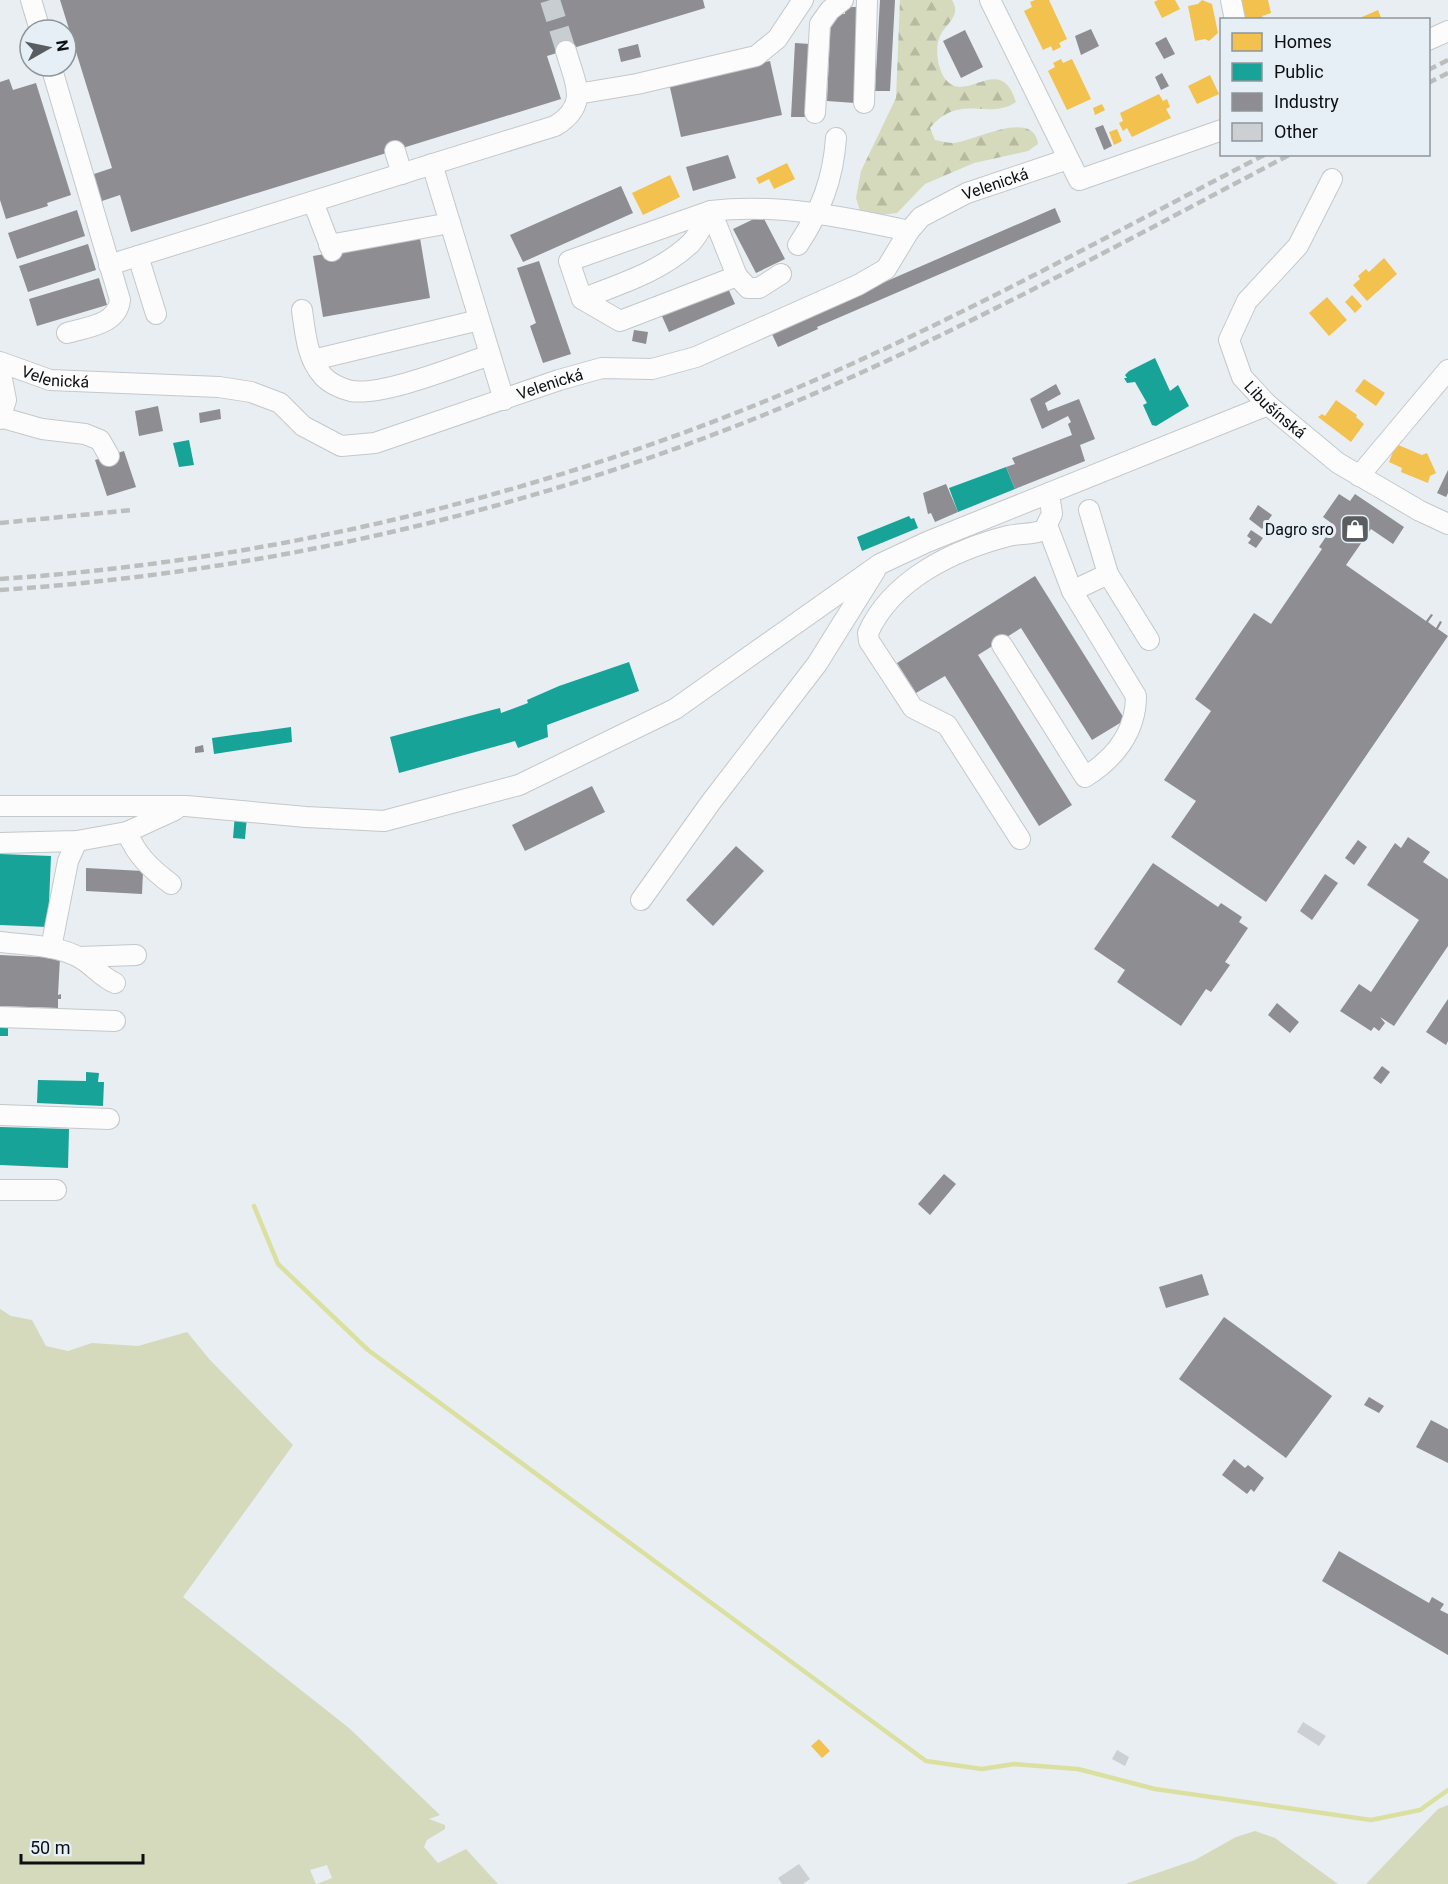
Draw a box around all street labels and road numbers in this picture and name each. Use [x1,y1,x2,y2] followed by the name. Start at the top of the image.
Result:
[960,164,1031,204] street label: Velenická
[19,362,90,392] street label: Velenická
[514,365,585,404] street label: Velenická
[1240,377,1310,443] street label: Libušínská

